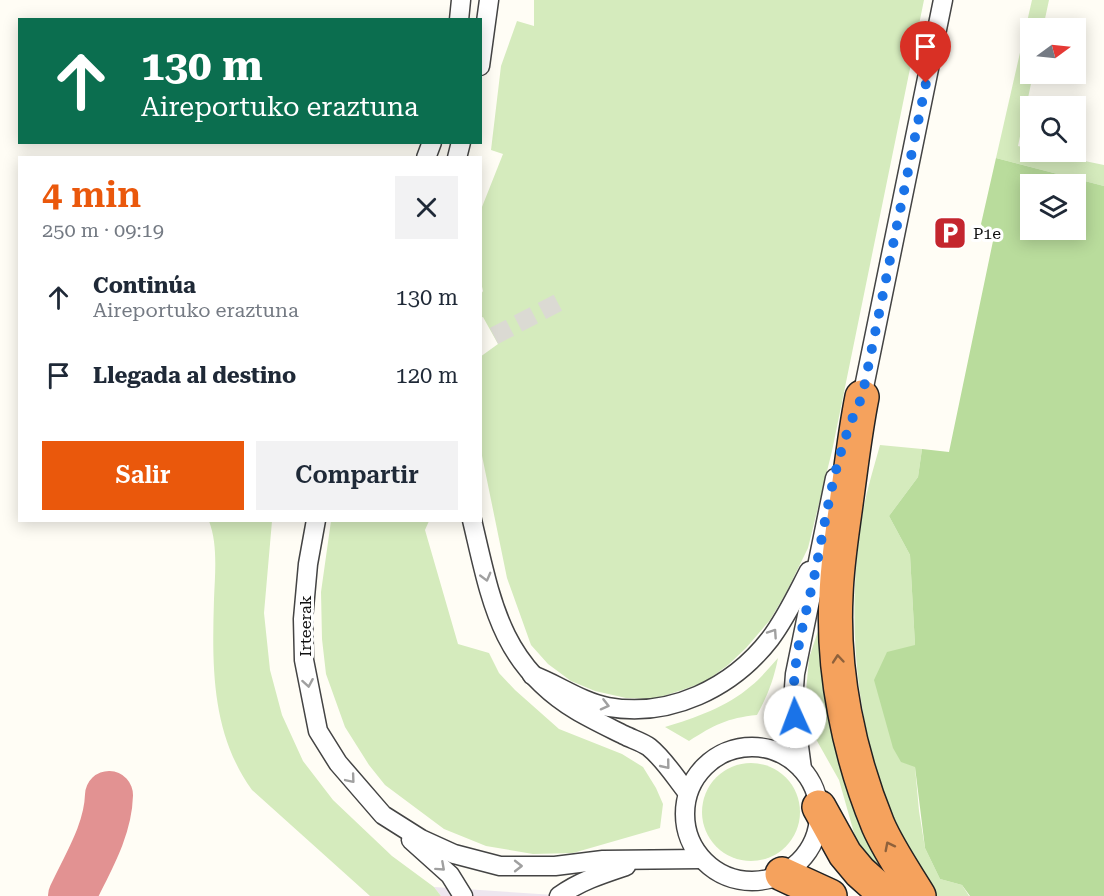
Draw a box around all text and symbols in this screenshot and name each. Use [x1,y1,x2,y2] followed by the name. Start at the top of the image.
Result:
[1020,18,1086,84] north arrow
[1020,18,1086,240] map controls
[900,21,951,83] pin
[909,30,942,63] icon: arrive
[141,41,263,90] text: 130 m
[42,42,120,120] icon: ahead
[141,91,419,123] text: Aireportuko eraztuna
[1020,96,1086,162] button: search
[42,174,141,216] text: 4 min
[1020,174,1086,240] button: layers
[395,176,458,239] button: close
[932,215,968,251] parking icon: P1e
[42,218,164,242] text: 250 m · 09:19
[973,224,1001,243] place label: P1e
[93,273,196,298] text: Continúa
[42,281,75,314] icon: ahead
[395,285,458,310] text: 130 m
[93,298,299,322] text: Aireportuko eraztuna
[42,359,75,392] icon: arrive
[93,363,296,388] text: Llegada al destino
[395,363,458,388] text: 120 m
[42,441,244,510] button: Salir
[256,441,458,510] button: Compartir
[478,572,491,582] one-way arrow
[296,595,315,657] street label: Irteerak
[766,629,777,640] one-way arrow
[832,654,845,664] one-way arrow
[302,678,314,687] one-way arrow
[763,685,827,749] position arrow
[600,698,610,711] one-way arrow
[658,759,669,770] one-way arrow
[344,772,355,783] one-way arrow
[885,842,896,852] one-way arrow
[435,860,445,871] one-way arrow
[514,860,523,872] one-way arrow

